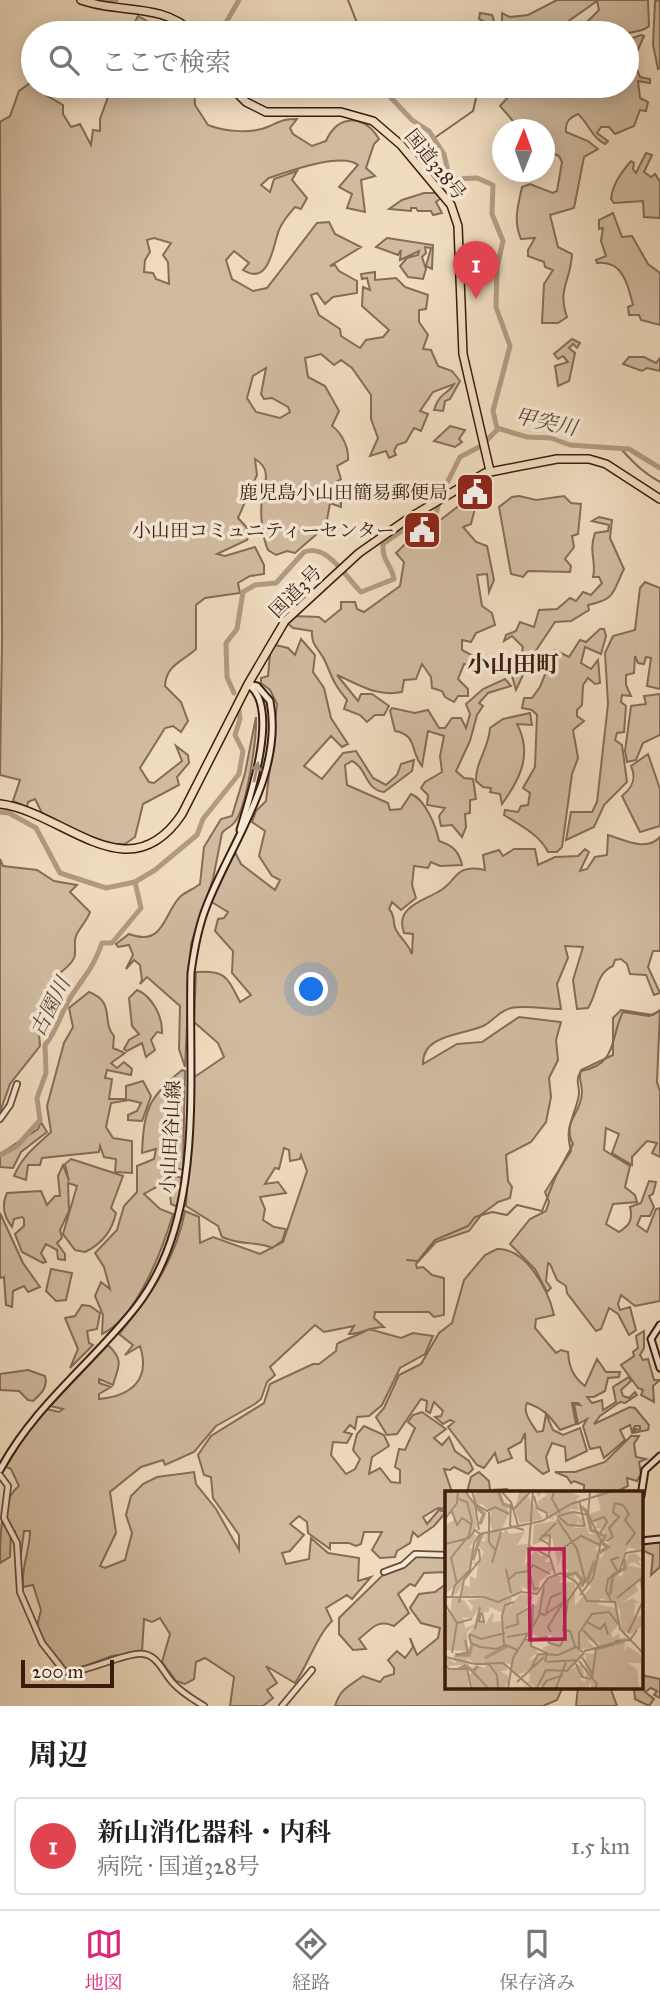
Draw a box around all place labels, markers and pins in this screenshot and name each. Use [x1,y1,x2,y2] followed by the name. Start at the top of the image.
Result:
[453,241,499,299] pin: 1
[454,471,496,513] public building icon: 鹿児島小山田簡易郵便局
[239,481,448,504] place label: 鹿児島小山田簡易郵便局
[401,509,443,551] public building icon: 小山田コミュニティーセンター
[132,519,395,542] place label: 小山田コミュニティーセンター

